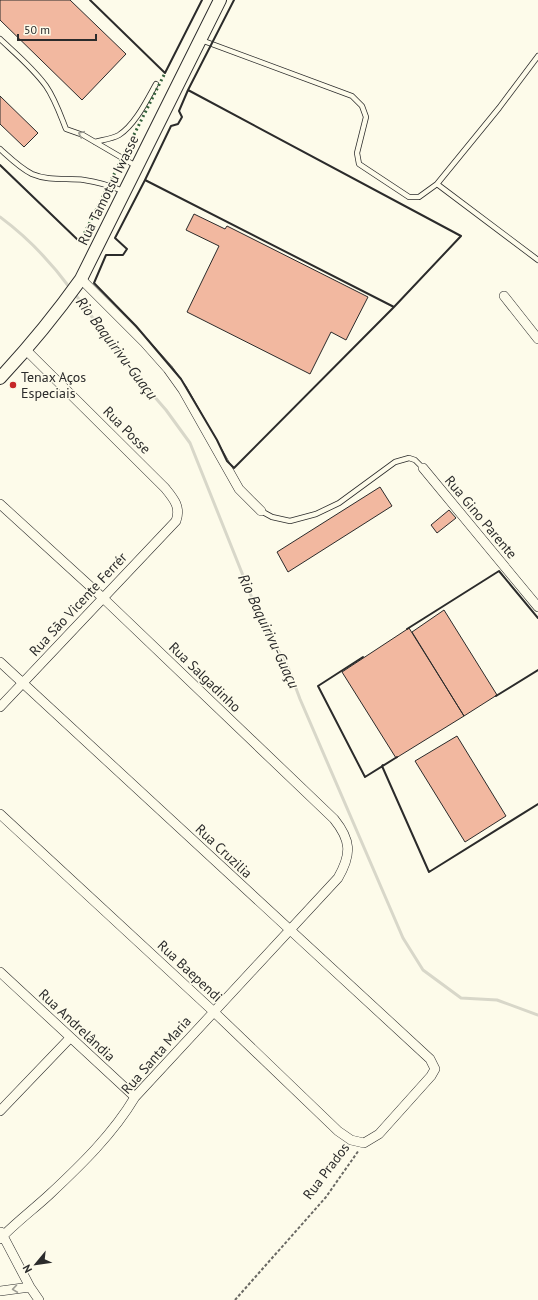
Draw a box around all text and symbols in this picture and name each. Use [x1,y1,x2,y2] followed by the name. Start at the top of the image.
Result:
[18,16,96,42] scale bar
[24,22,50,37] text: 50 m
[78,131,85,139] one-way arrow
[74,132,142,248] street label: Rua Tamotsu Iwasse
[72,293,162,404] water label: Rio Baquirivu-Guaçu
[21,368,86,402] place label: Tenax Aços Especiais
[8,380,18,390] marker: Tenax Aços Especiais
[99,402,155,458] street label: Rua Posse
[441,472,521,562] street label: Rua Gino Parente
[25,548,131,660] street label: Rua São Vicente Ferrér
[234,571,304,692] water label: Rio Baquirivu-Guaçu
[165,638,245,716] street label: Rua Salgadinho
[192,820,256,882] street label: Rua Cruzilia
[154,936,226,1006] street label: Rua Baependi
[35,985,119,1065] street label: Rua Andrelândia
[117,1012,195,1098] street label: Rua Santa Maria
[299,1139,353,1203] street label: Rua Prados
[16,1244,56,1284] north arrow
[19,1262,35,1275] text: N
[12,1284,18,1293] one-way arrow

